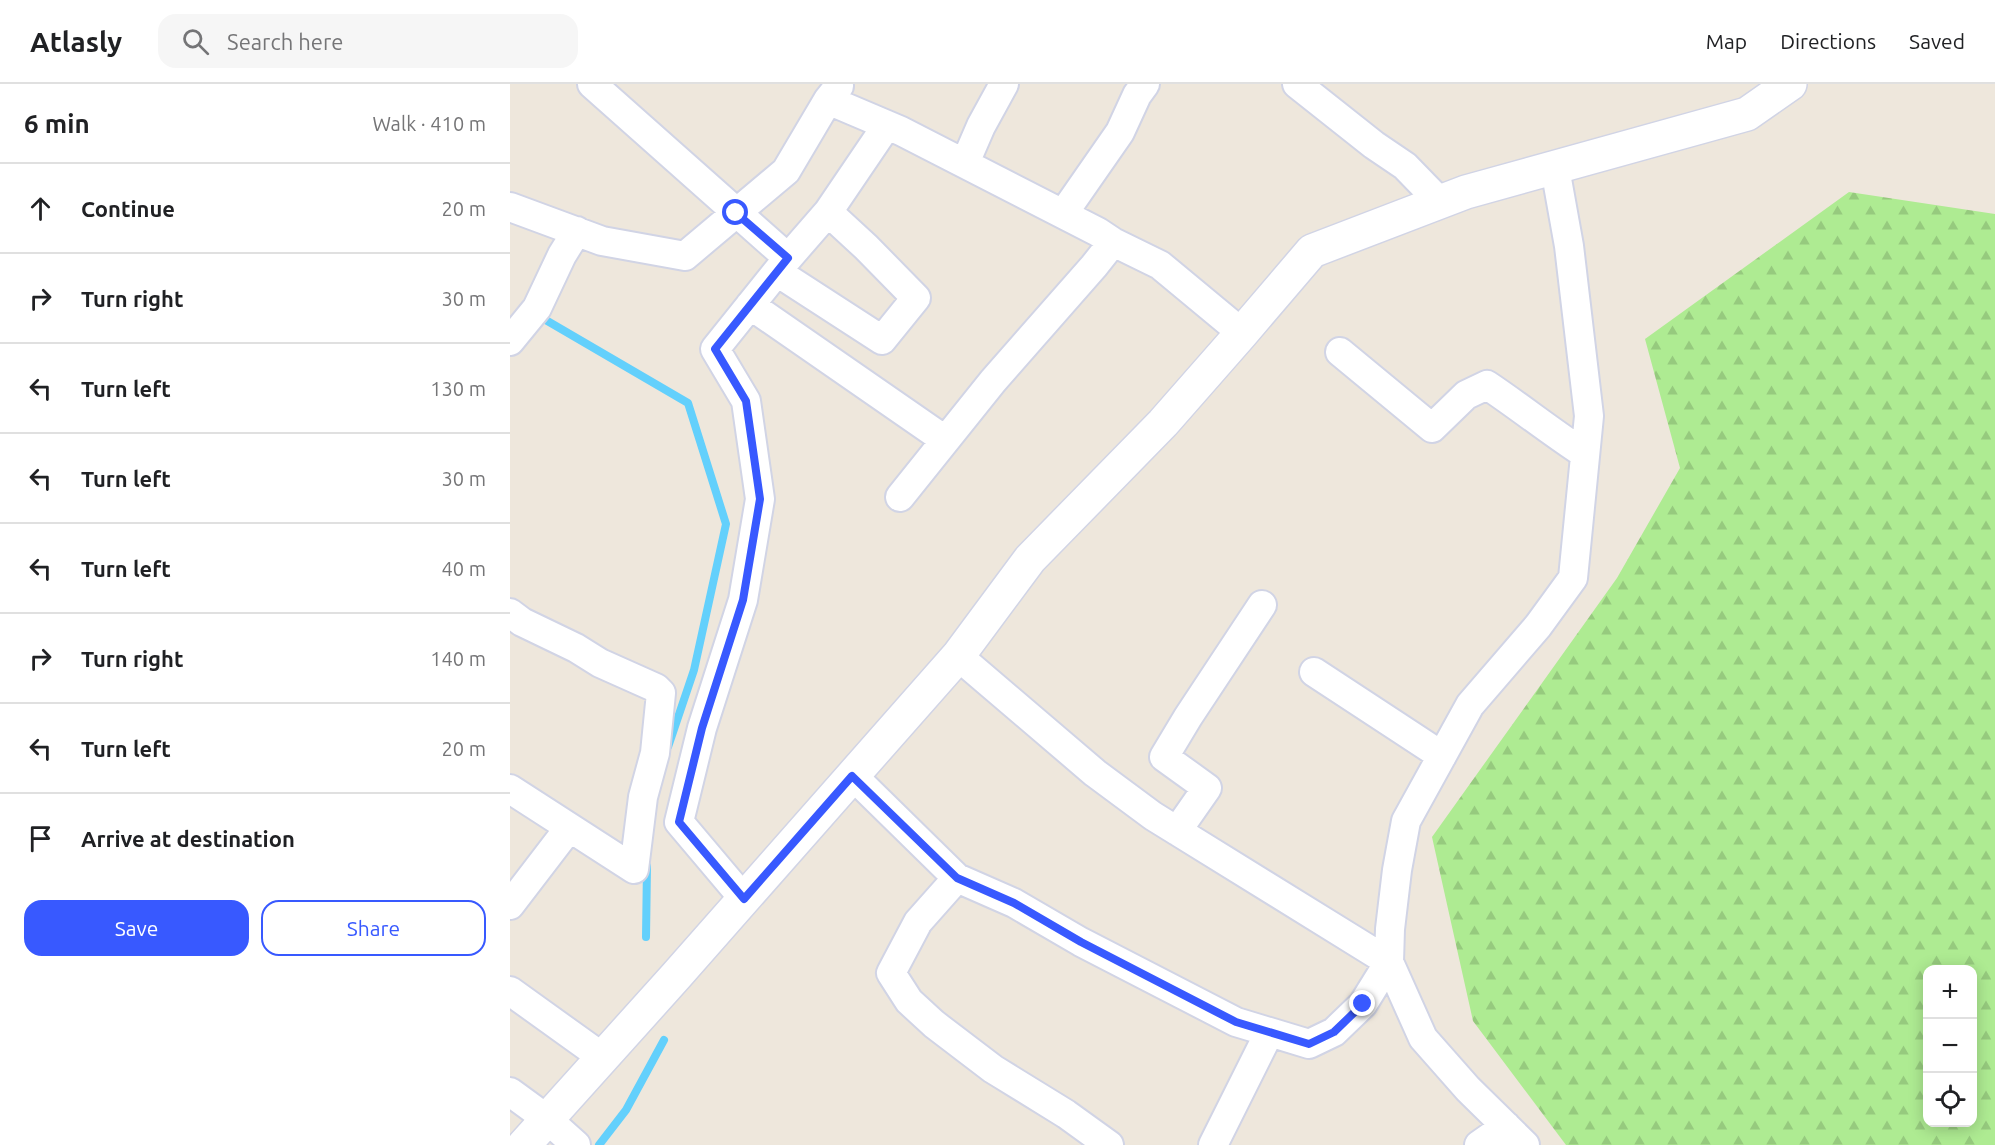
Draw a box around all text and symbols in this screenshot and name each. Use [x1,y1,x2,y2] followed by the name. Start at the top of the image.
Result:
[158,14,578,68] search box
[179,25,212,58] icon: search
[30,26,122,57] text: Atlasly
[227,29,343,54] text: Search here
[1706,29,1747,53] text: Map
[1780,29,1876,53] text: Directions
[1909,29,1965,53] text: Saved
[24,109,90,138] text: 6 min
[373,112,486,135] text: Walk · 410 m
[24,192,57,225] icon: ahead
[81,196,175,221] text: Continue
[442,197,486,220] text: 20 m
[722,199,748,225] route start
[24,282,57,315] icon: right
[81,286,183,311] text: Turn right
[442,287,486,310] text: 30 m
[24,372,57,405] icon: left
[81,376,171,401] text: Turn left
[430,377,486,400] text: 130 m
[24,462,57,495] icon: left
[81,466,171,491] text: Turn left
[442,467,486,490] text: 30 m
[24,552,57,585] icon: left
[81,556,171,581] text: Turn left
[442,557,486,580] text: 40 m
[24,642,57,675] icon: right
[81,646,183,671] text: Turn right
[430,647,486,670] text: 140 m
[24,732,57,765] icon: left
[81,736,171,761] text: Turn left
[442,737,486,760] text: 20 m
[24,822,57,855] icon: arrive
[81,826,295,851] text: Arrive at destination
[24,900,249,956] button: Save
[261,900,486,956] button: Share
[1923,965,1977,1127] map controls
[1923,965,1977,1019] button: +
[1349,990,1375,1016] route end
[1923,1019,1977,1073] button: −
[1923,1073,1977,1127] button: locate

